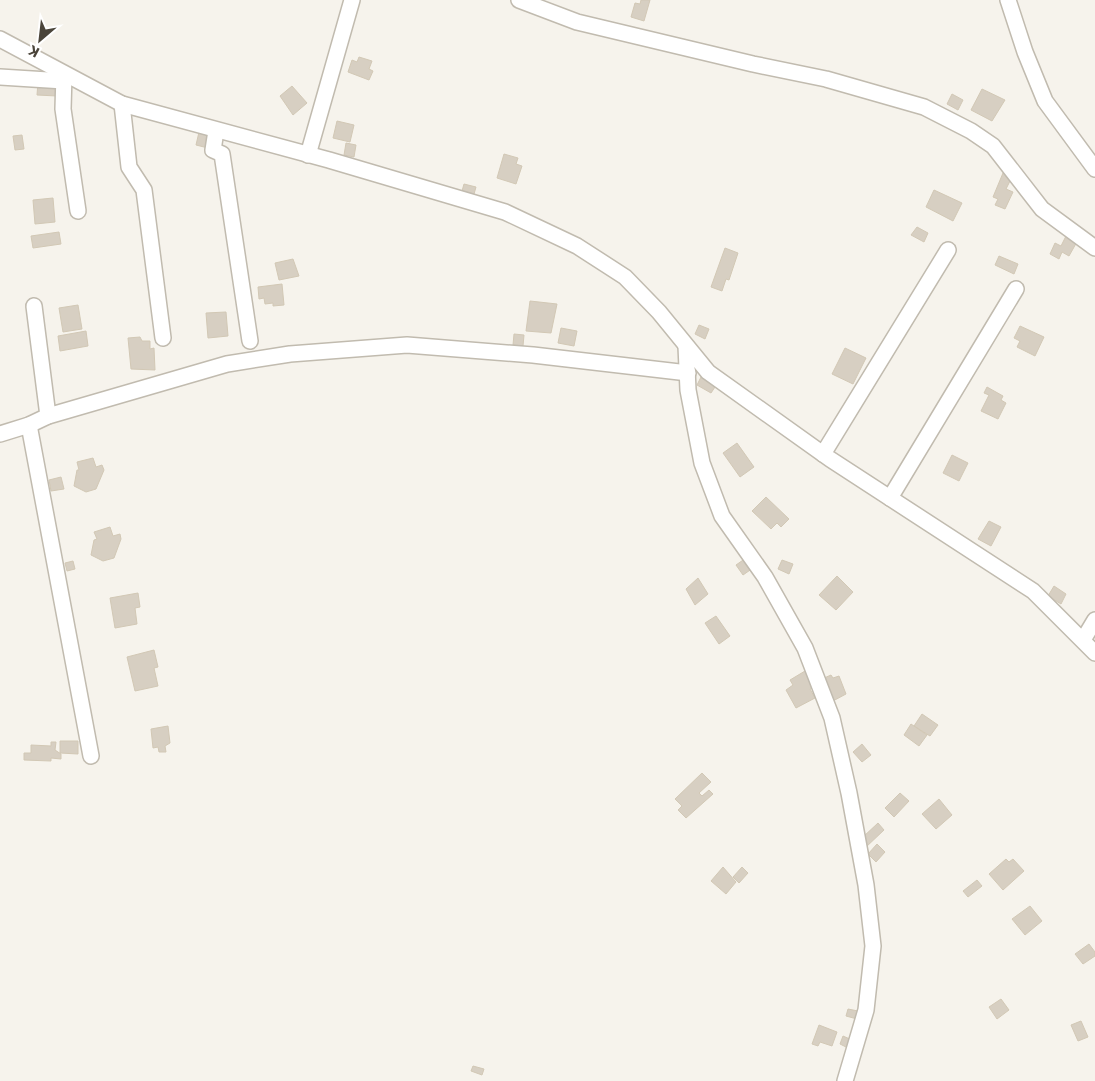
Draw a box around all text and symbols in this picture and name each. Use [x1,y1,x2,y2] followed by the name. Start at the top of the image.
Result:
[15,15,65,65] north arrow
[25,42,42,62] text: K

